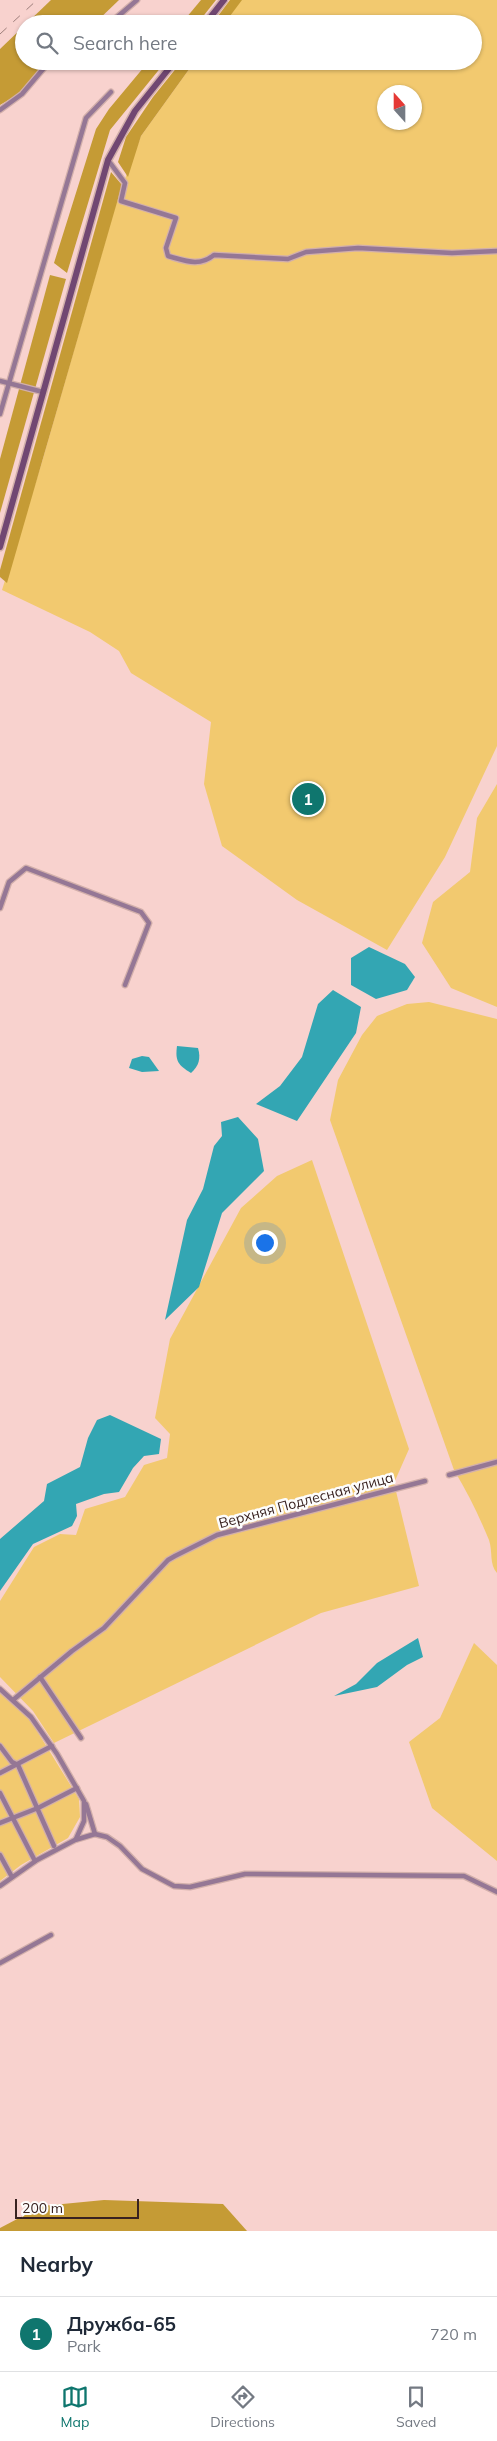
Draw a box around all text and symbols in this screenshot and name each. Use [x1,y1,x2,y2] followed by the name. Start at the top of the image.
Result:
[15,15,482,70] search box
[33,29,61,57] icon: search
[73,31,177,55] text: Search here
[377,85,422,130] north arrow
[292,780,324,818] pin: 1
[252,1230,278,1256] your location
[217,1468,395,1532] street label: Верхняя Подлесная улица
[15,2196,139,2219] scale bar
[22,2199,63,2217] text: 200 m
[20,2251,93,2277] text: Nearby
[67,2312,176,2336] text: Дружба-65
[31,2324,41,2344] text: 1
[430,2324,477,2344] text: 720 m
[67,2336,101,2356] text: Park
[61,2383,89,2431] tab: Map
[210,2383,275,2431] tab: Directions
[396,2383,436,2431] tab: Saved

